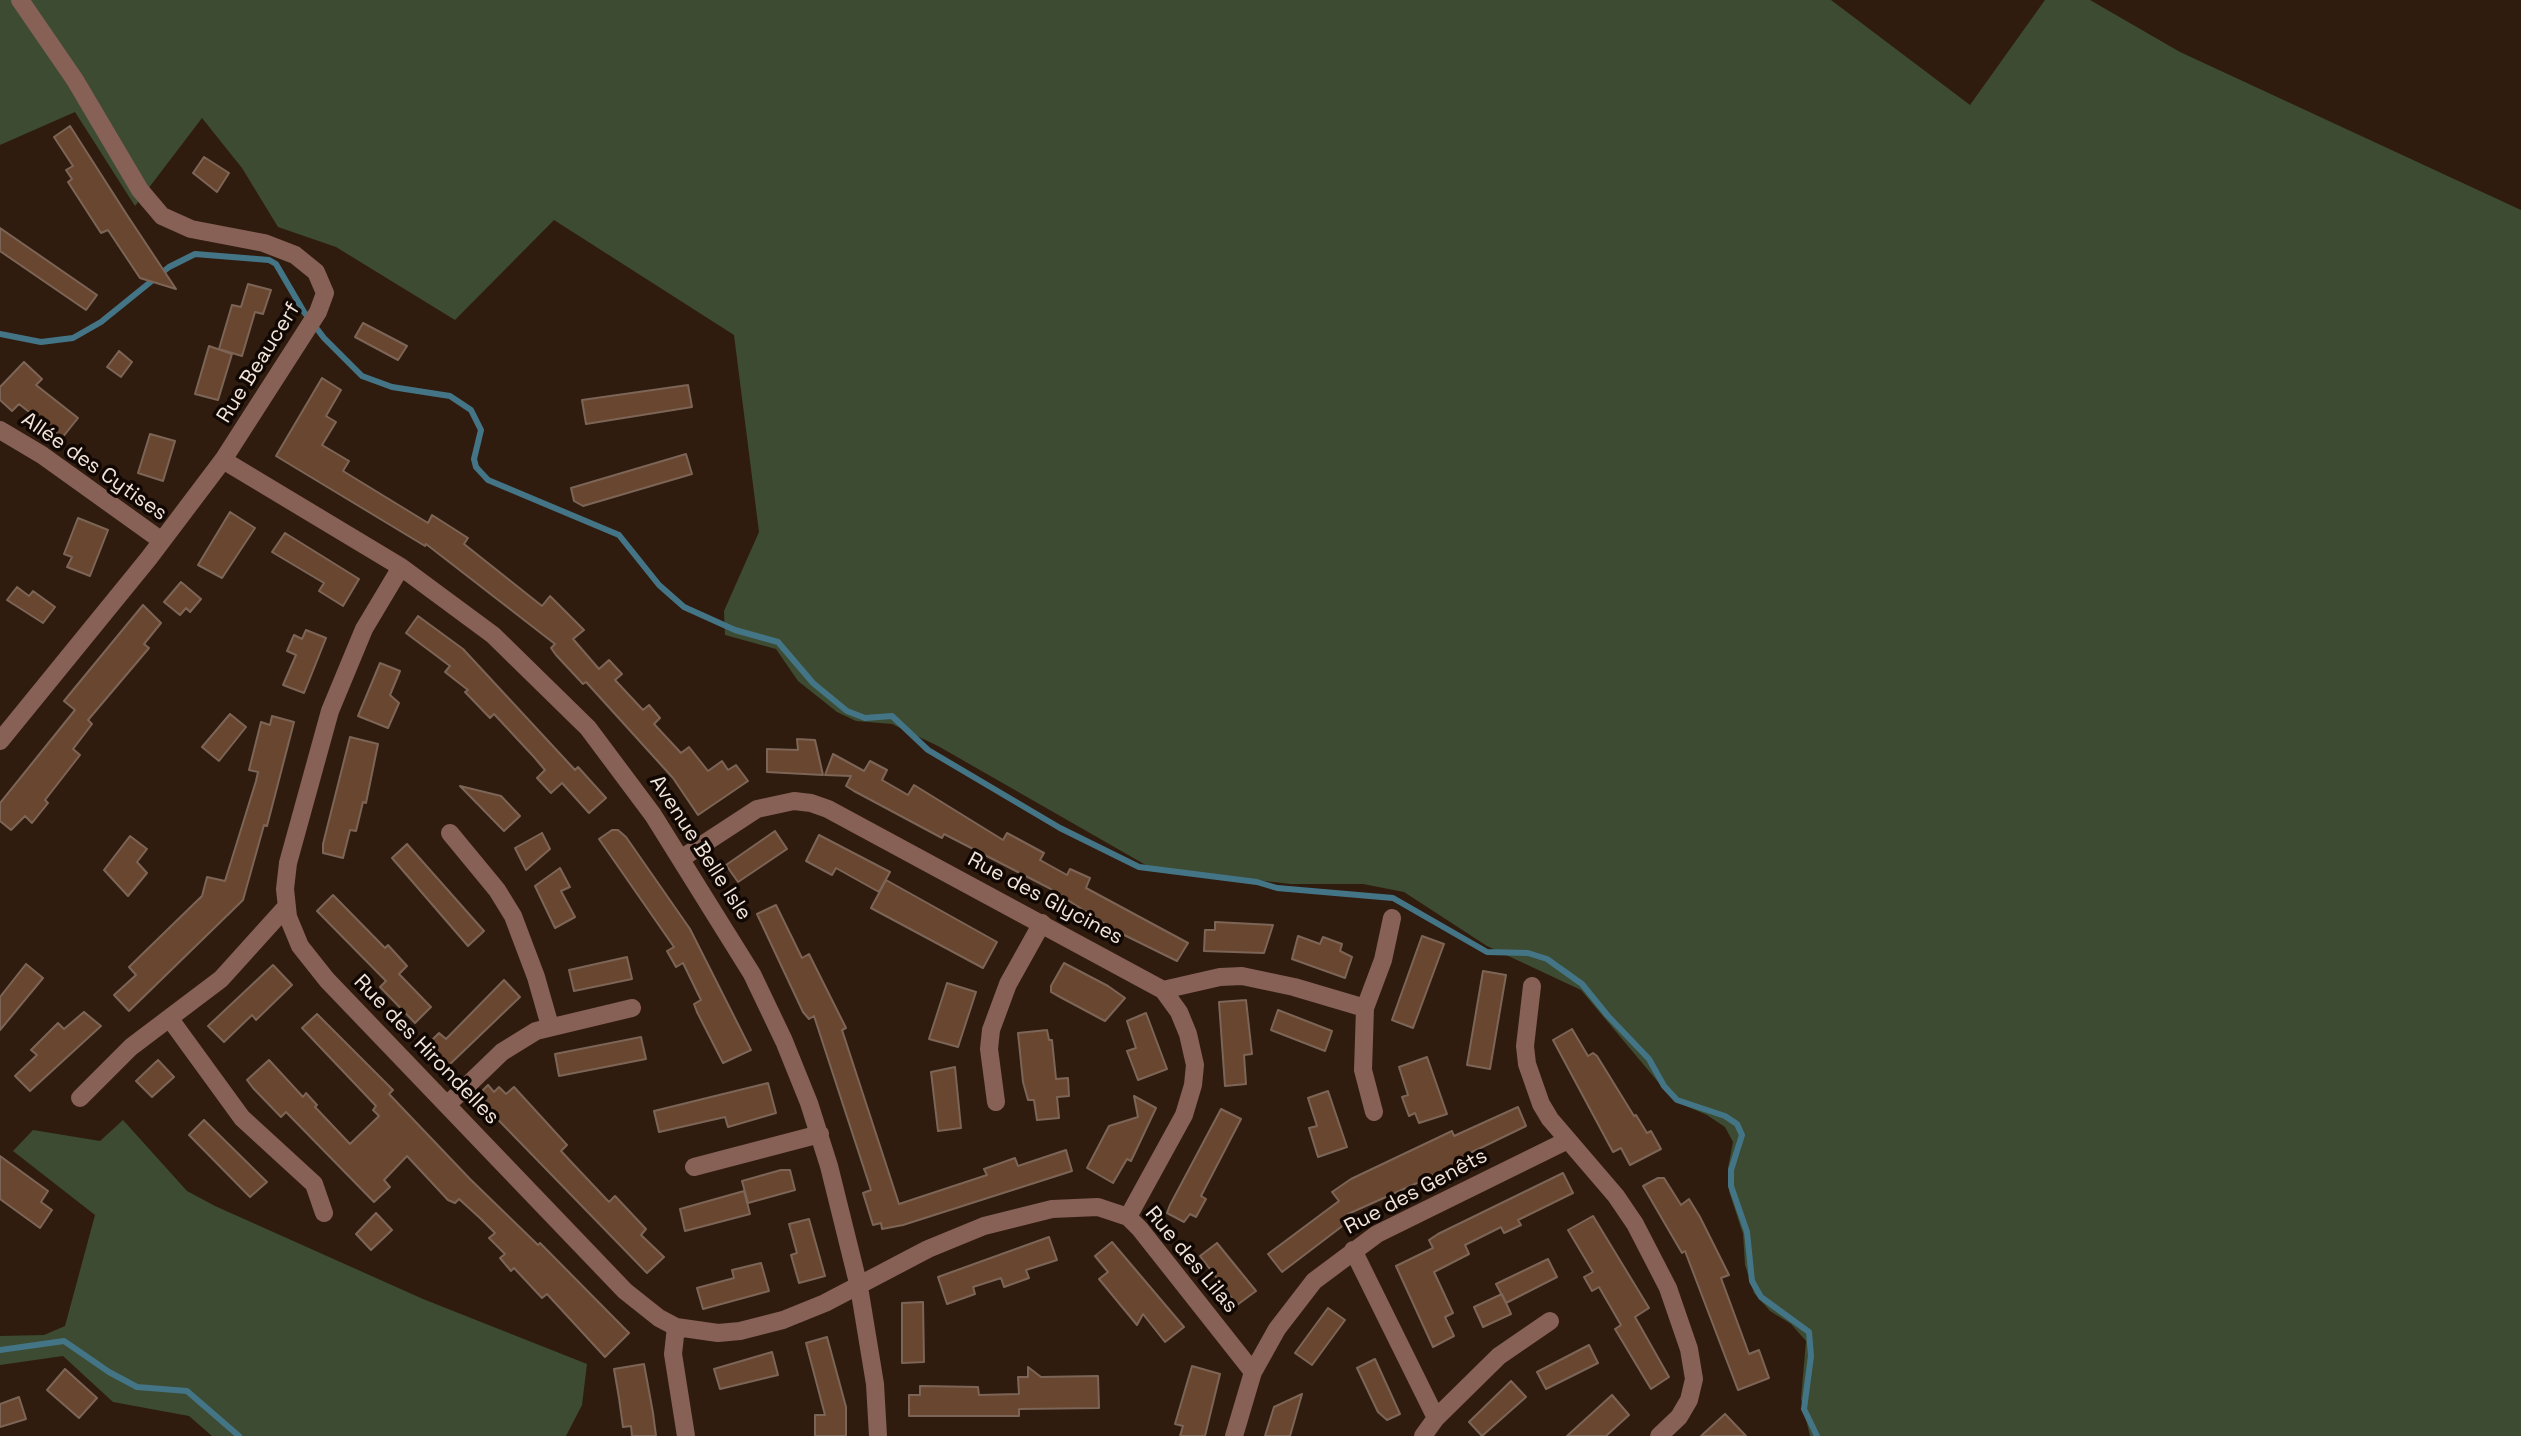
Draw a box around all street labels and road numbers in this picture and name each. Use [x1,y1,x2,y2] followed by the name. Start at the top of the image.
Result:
[212,298,306,428] street label: Rue Beaucerf
[16,407,172,527] street label: Allée des Cytises
[644,771,756,925] street label: Avenue Belle Isle
[963,847,1127,951] street label: Rue des Glycines
[348,970,504,1130] street label: Rue des Hirondelles
[1340,1144,1492,1240] street label: Rue des Genêts
[1139,1202,1243,1318] street label: Rue des Lilas

